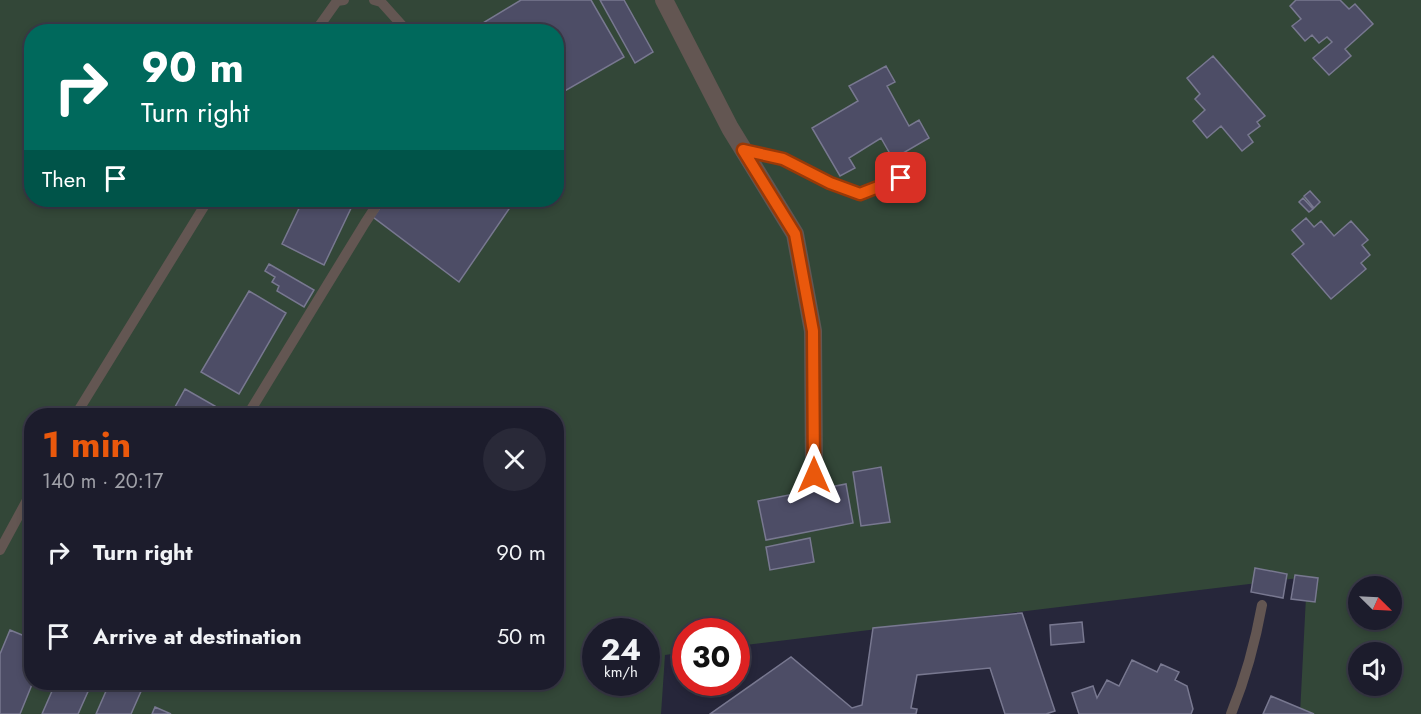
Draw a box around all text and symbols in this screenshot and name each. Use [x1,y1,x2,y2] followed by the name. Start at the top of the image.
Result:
[141,37,244,98] text: 90 m
[42,48,120,126] icon: right
[141,93,249,132] text: Turn right
[875,152,926,203] pin
[884,161,917,194] icon: arrive
[99,162,132,195] icon: arrive
[42,163,87,195] text: Then
[42,418,131,470] text: 1 min
[483,428,546,491] button: close
[782,443,846,507] position arrow
[42,467,163,496] text: 140 m · 20:17
[42,536,75,569] icon: right
[93,536,193,568] text: Turn right
[496,536,546,568] text: 90 m
[1348,576,1402,630] north arrow
[1348,576,1402,696] map controls
[672,618,750,696] speed limit sign: 30
[42,620,75,653] icon: arrive
[93,620,302,652] text: Arrive at destination
[497,620,546,652] text: 50 m
[601,628,641,671] text: 24
[1348,642,1402,696] button: sound
[604,661,638,683] text: km/h

